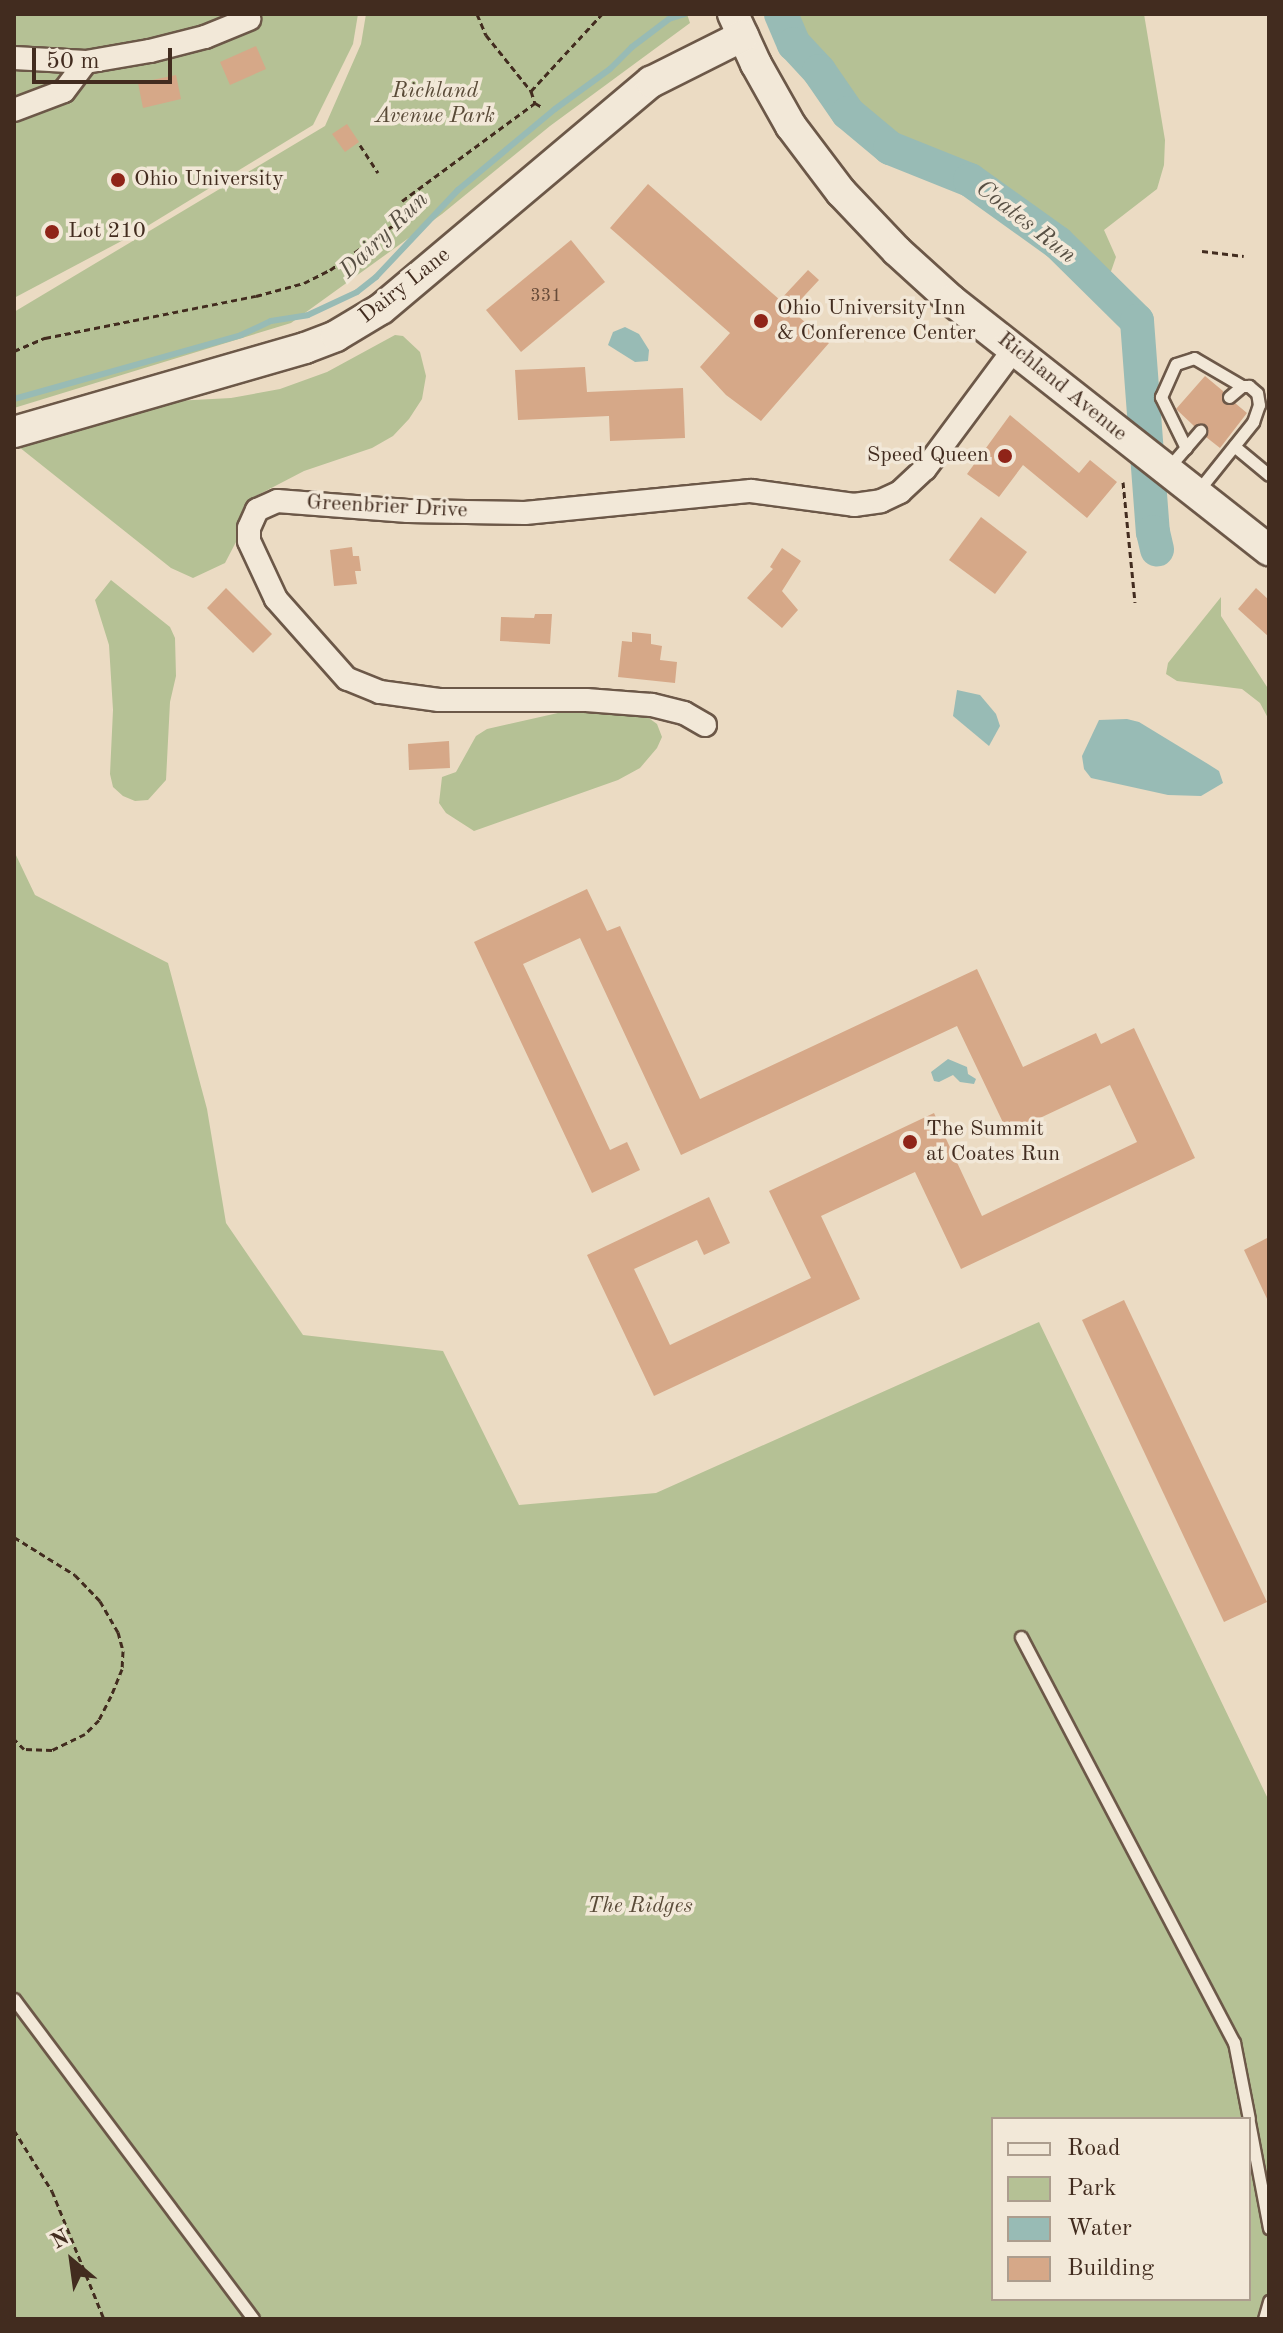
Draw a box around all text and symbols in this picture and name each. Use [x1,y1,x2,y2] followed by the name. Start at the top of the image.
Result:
[36,32,176,82] scale bar
[46,50,100,74] text: 50 m
[375,78,495,130] park label: Richland Avenue Park
[134,167,284,193] place label: Ohio University
[109,171,127,189] marker: Ohio University
[969,175,1081,271] water label: Coates Run
[334,186,436,286] water label: Dairy Run
[68,219,146,245] place label: Lot 210
[43,223,61,241] marker: Lot 210
[354,242,456,330] street label: Dairy Lane
[530,285,562,307] house number: 331
[777,295,976,346] place label: Ohio University Inn & Conference Center
[752,312,770,330] marker: Ohio University Inn & Conference Center
[992,327,1132,447] street label: Richland Avenue
[867,443,989,469] place label: Speed Queen
[996,447,1014,465] marker: Speed Queen
[306,490,468,524] street label: Greenbrier Drive
[926,1116,1060,1168] place label: The Summit at Coates Run
[901,1133,919,1151] marker: The Summit at Coates Run
[587,1894,693,1920] park label: The Ridges
[991,2117,1251,2301] legend
[1067,2137,1120,2161] text: Road
[1067,2177,1116,2201] text: Park
[1067,2217,1132,2241] text: Water
[32,2221,112,2301] north arrow
[48,2226,73,2254] text: N
[1067,2257,1154,2281] text: Building

